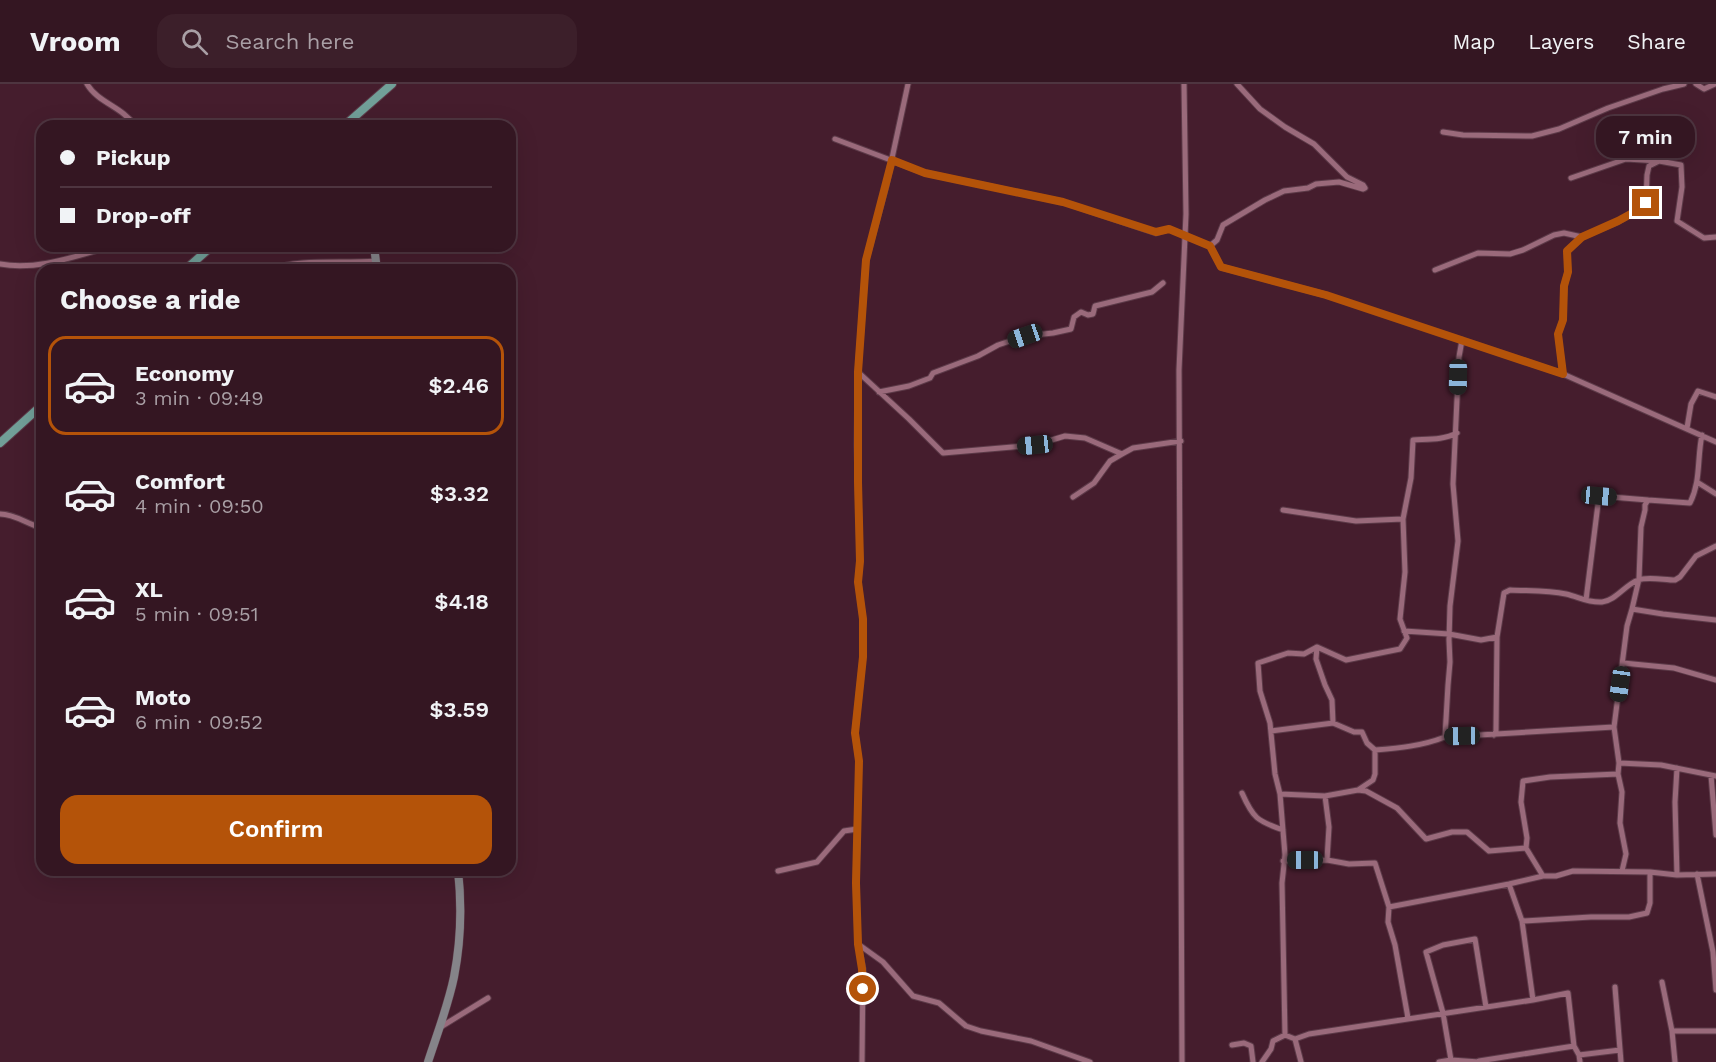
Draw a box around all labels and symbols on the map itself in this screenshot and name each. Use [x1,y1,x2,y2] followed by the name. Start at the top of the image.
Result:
[1596,116,1696,158] callout: 7 min
[1632,189,1659,216] route end
[1005,322,1045,350] car
[1449,359,1467,395] car
[1016,434,1054,456] car
[1580,485,1618,507] car
[1609,665,1631,703] car
[1444,727,1480,745] car
[1287,851,1323,869] car
[849,975,876,1002] route start

